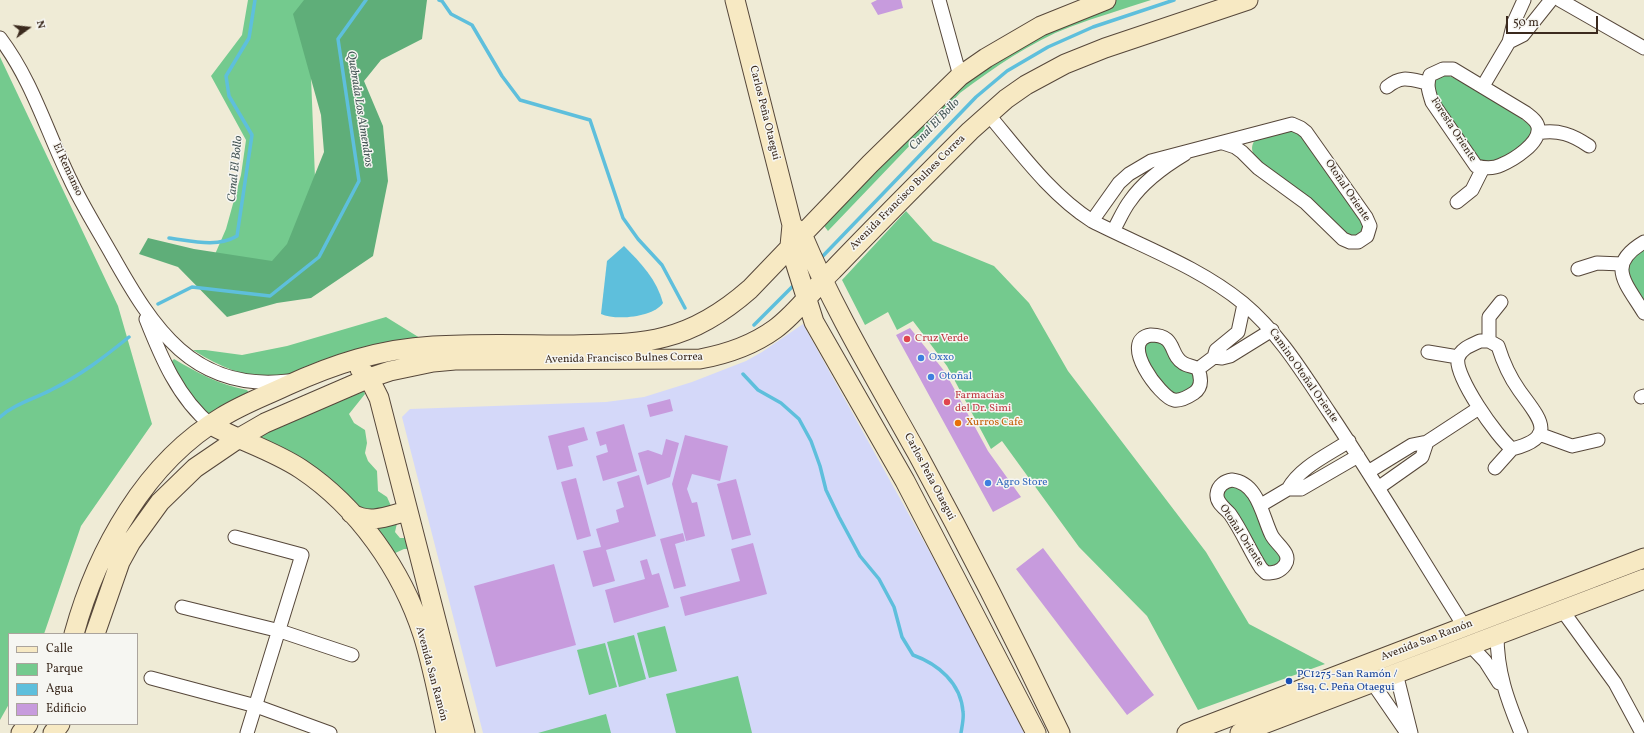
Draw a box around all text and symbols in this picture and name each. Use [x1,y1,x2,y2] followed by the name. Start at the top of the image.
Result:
[8,8,48,48] north arrow
[1508,8,1600,34] scale bar
[1513,15,1539,31] text: 50 m
[32,19,48,31] text: N
[343,50,375,168] water label: Quebrada Los Almendros
[746,64,782,162] street label: Carlos Peña Otaegui
[1427,95,1479,165] street label: Foresta Oriente
[907,96,963,154] water label: Canal El Bollo
[847,132,969,254] street label: Avenida Francisco Bulnes Correa
[225,135,247,203] water label: Canal El Bollo
[49,141,85,199] street label: El Remanso
[1321,158,1373,224] street label: Otoñal Oriente
[1265,326,1341,426] street label: Camino Otoñal Oriente
[915,332,968,346] place label: Cruz Verde
[902,334,912,344] marker: Cruz Verde
[545,351,703,367] street label: Avenida Francisco Bulnes Correa
[929,351,954,365] place label: Oxxo
[916,353,926,363] marker: Oxxo
[939,370,972,384] place label: Otoñal
[926,372,936,382] marker: Otoñal
[955,389,1011,415] place label: Farmacias del Dr. Simi
[942,397,952,407] marker: Farmacias del Dr. Simi
[966,416,1023,430] place label: Xurros Cafe
[953,418,963,428] marker: Xurros Cafe
[900,431,958,523] street label: Carlos Peña Otaegui
[996,476,1048,490] place label: Agro Store
[983,478,993,488] marker: Agro Store
[1216,502,1266,570] street label: Otoñal Oriente
[1379,617,1475,665] street label: Avenida San Ramón
[412,625,450,723] street label: Avenida San Ramón
[8,633,138,725] legend
[46,641,73,657] text: Calle
[46,661,83,677] text: Parque
[1297,668,1397,694] place label: PC1275-San Ramón / Esq. C. Peña Otaegui
[1284,676,1294,686] marker: PC1275-San Ramón / Esq. C. Peña Otaegui
[46,681,73,697] text: Agua
[46,701,86,717] text: Edificio

